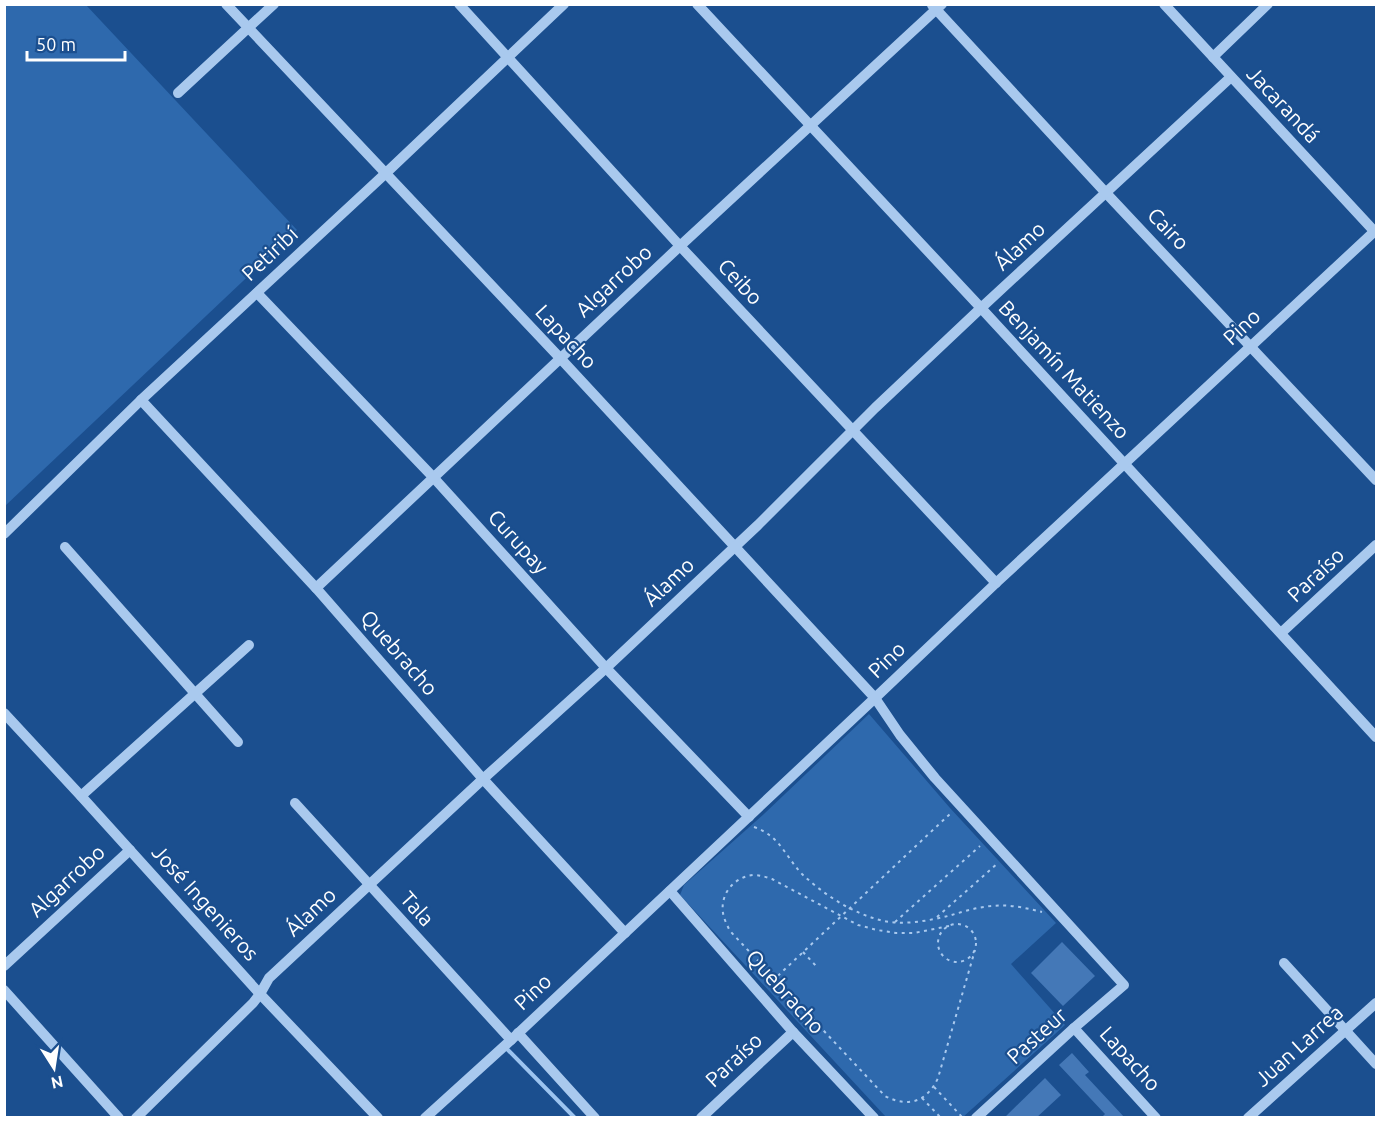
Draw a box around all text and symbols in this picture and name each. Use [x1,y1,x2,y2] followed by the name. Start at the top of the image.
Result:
[27,24,124,62] scale bar
[36,34,76,54] text: 50 m
[1242,61,1325,147] street label: Jacarandá
[1143,202,1194,254] street label: Cairo
[989,216,1050,275] street label: Álamo
[236,221,303,285] street label: Petiribí
[570,239,656,321] street label: Algarrobo
[713,253,768,309] street label: Ceibo
[994,295,1135,444] street label: Benjamín Matienzo
[531,299,602,373] street label: Lapacho
[1218,303,1265,349] street label: Pino
[484,504,554,578] street label: Curupay
[1282,542,1349,606] street label: Paraíso
[638,552,699,611] street label: Álamo
[356,605,443,700] street label: Quebracho
[863,636,910,682] street label: Pino
[23,839,109,921] street label: Algarrobo
[148,840,264,965] street label: José Ingenieros
[280,882,341,941] street label: Álamo
[396,886,439,930] street label: Tala
[742,944,830,1038] street label: Quebracho
[509,968,556,1014] street label: Pino
[1250,1000,1347,1091] street label: Juan Larrea
[1002,1002,1071,1068] street label: Pasteur
[1096,1021,1166,1096] street label: Lapacho
[700,1027,767,1091] street label: Paraíso
[24,1038,84,1098] north arrow
[49,1073,65,1093] text: N

